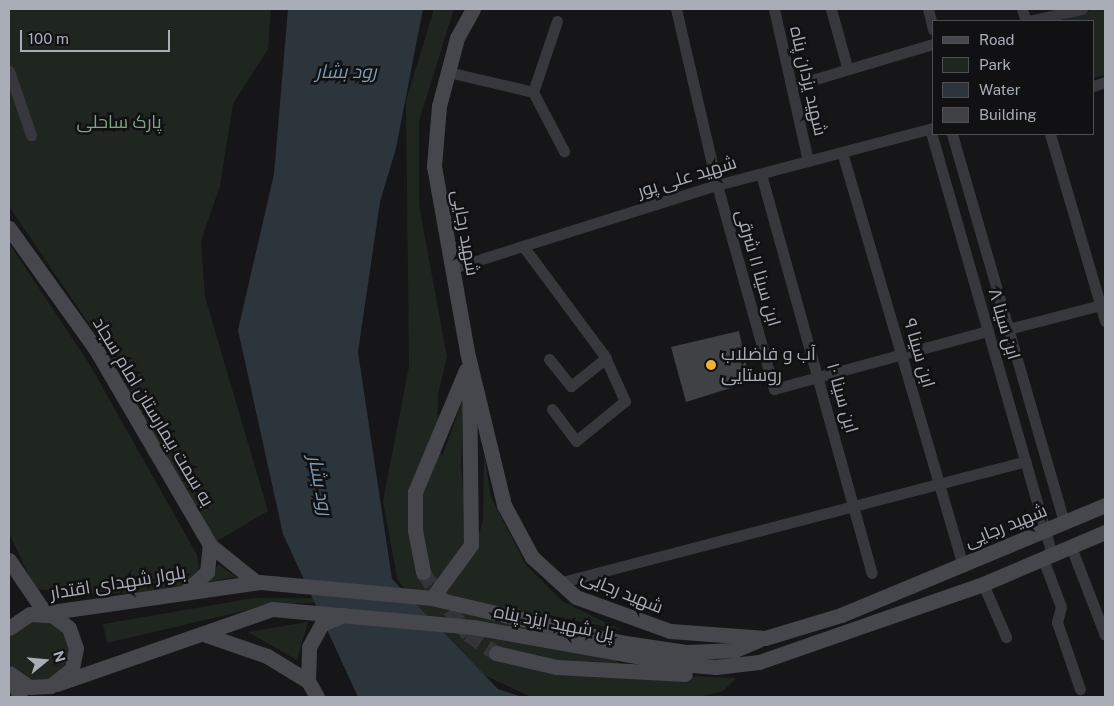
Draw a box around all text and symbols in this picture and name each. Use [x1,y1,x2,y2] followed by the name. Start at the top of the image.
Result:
[22,20,172,52] scale bar
[932,20,1094,135] legend
[785,24,831,138] street label: شهید یزدان پناه
[28,30,69,47] text: 100 m
[979,31,1015,48] text: Road
[979,56,1011,73] text: Park
[315,61,377,83] water label: رود بشار
[979,81,1021,98] text: Water
[979,106,1037,123] text: Building
[77,111,161,133] park label: پارک ساحلی
[635,152,739,202] street label: شهید علی پور
[447,188,483,278] street label: شهید رجایی
[731,207,785,329] street label: ابن سینا ۱۱ شرقی
[984,286,1024,362] street label: ابن سینا ۸
[88,313,218,511] street label: به سمت بیمارستان امام سجاد
[899,316,939,390] street label: ابن سینا ۹
[721,344,816,386] place label: آب و فاضلاب روستایی
[705,359,717,371] marker: آب و فاضلاب روستایی
[822,361,862,435] street label: ابن سینا ۱۰
[303,453,337,517] water label: رود بشار
[962,500,1050,552] street label: شهید رجایی
[49,562,187,604] street label: بلوار شهدای اقتدار
[578,566,666,618] street label: شهید رجایی
[492,601,616,645] street label: پل شهید ایزد پناه
[20,636,70,686] north arrow
[50,649,69,664] text: N

